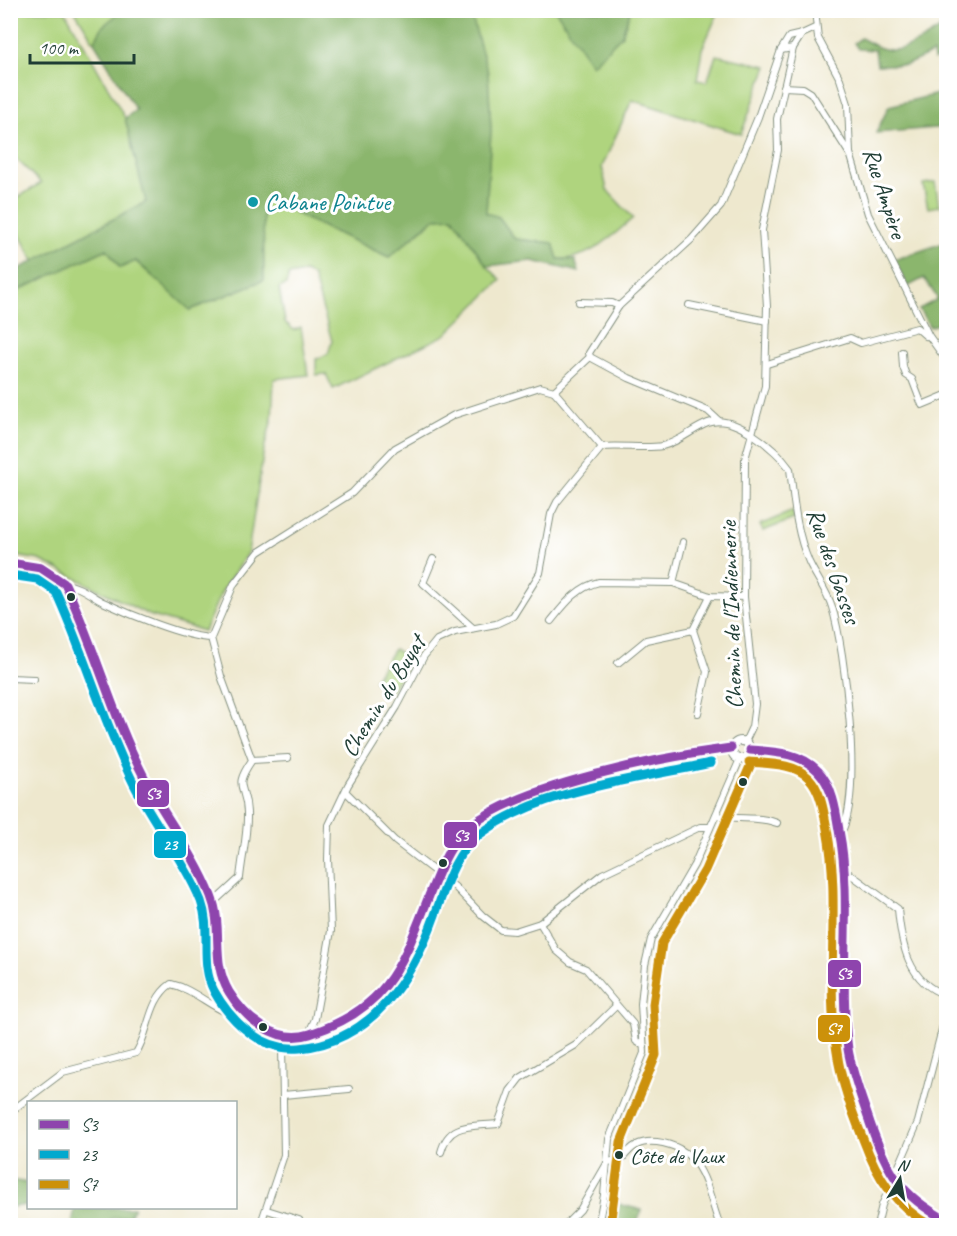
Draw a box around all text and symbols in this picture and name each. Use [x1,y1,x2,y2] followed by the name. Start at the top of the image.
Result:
[30,27,134,65] scale bar
[39,37,80,59] text: 100 m
[856,144,914,244] street label: Rue Ampère
[265,187,392,217] place label: Cabane Pointue
[246,195,260,209] marker: Cabane Pointue
[800,504,868,630] street label: Rue des Gasses
[713,518,749,710] street label: Chemin de l'Indiennerie
[65,591,77,603] unlabelled marker
[334,627,434,762] street label: Chemin du Buyat
[737,776,749,788] unlabelled marker
[136,779,170,808] line badge: S3
[145,784,162,804] text: S3
[443,821,478,849] line badge: S3
[453,826,470,846] text: S3
[153,830,187,859] line badge: 23
[163,835,179,855] text: 23
[437,857,449,869] unlabelled marker
[827,959,862,988] line badge: S3
[836,964,853,984] text: S3
[817,1014,851,1043] line badge: S7
[826,1019,843,1039] text: S7
[257,1021,269,1033] unlabelled marker
[27,1101,237,1209] legend
[81,1114,100,1136] text: S3
[630,1142,725,1170] place label: Côte de Vaux
[81,1144,99,1166] text: 23
[613,1149,625,1161] marker: Côte de Vaux
[870,1149,930,1209] north arrow
[896,1154,912,1177] text: N
[81,1174,99,1196] text: S7

